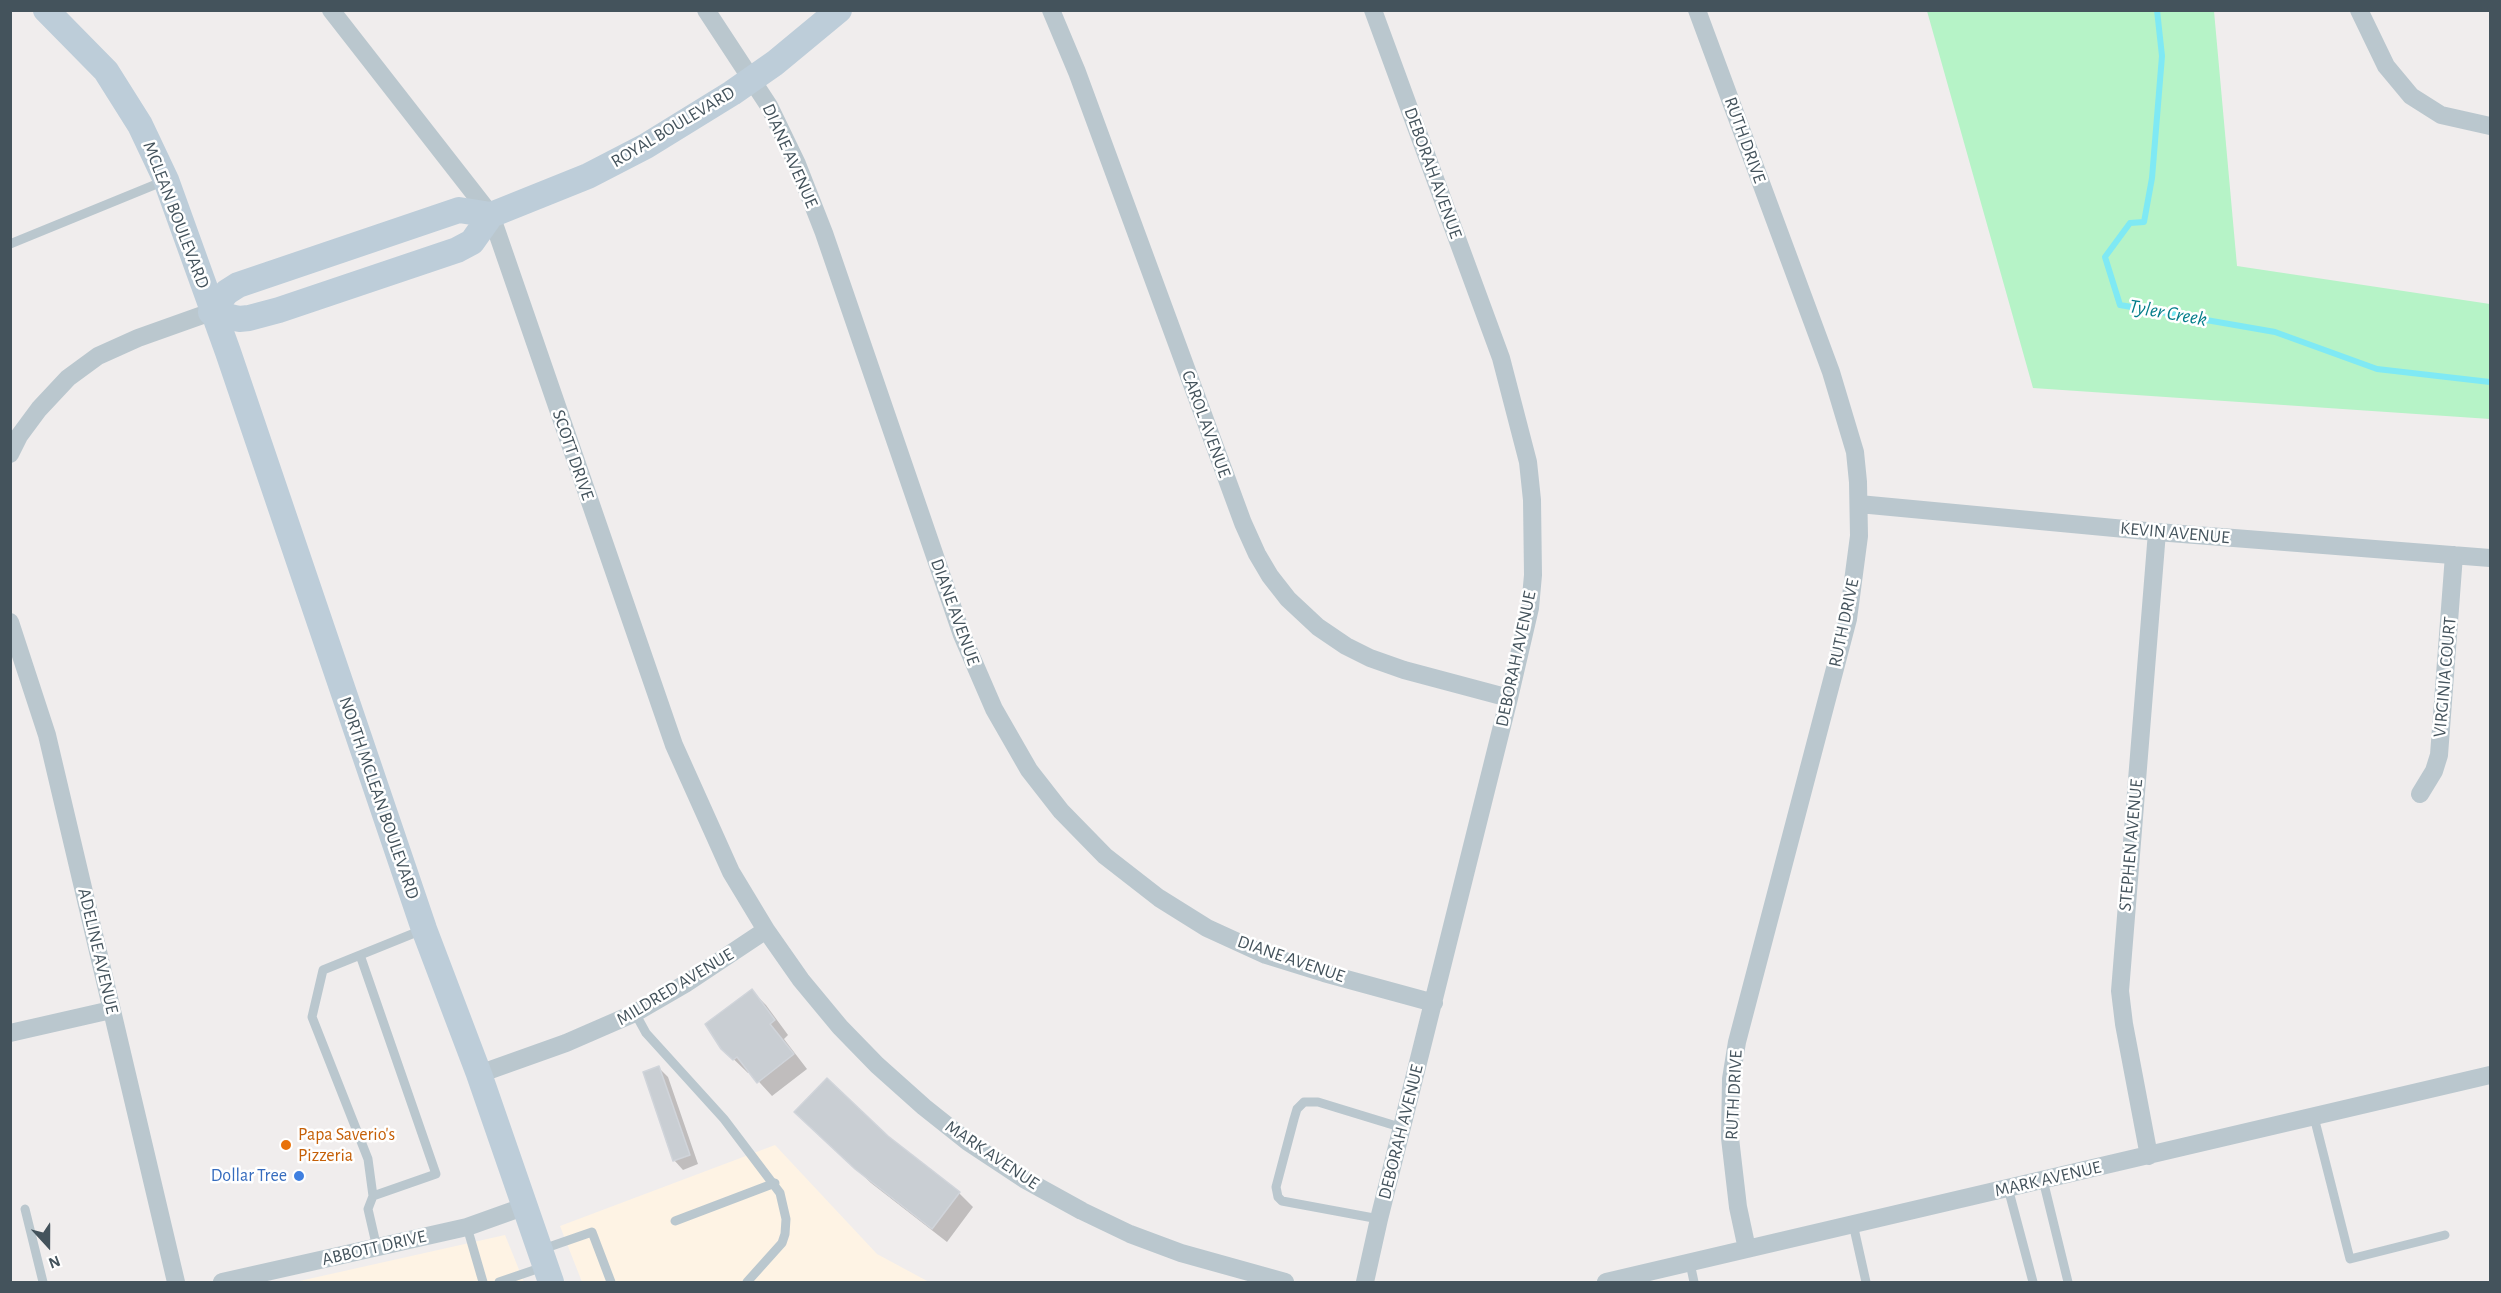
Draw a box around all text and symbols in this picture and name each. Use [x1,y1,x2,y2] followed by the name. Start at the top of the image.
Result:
[607,82,739,172] street label: ROYAL BOULEVARD
[1719,94,1771,186] street label: RUTH DRIVE
[757,101,823,211] street label: DIANE AVENUE
[1399,104,1467,242] street label: DEBORAH AVENUE
[138,138,214,292] street label: MCLEAN BOULEVARD
[2127,294,2209,332] water label: Tyler Creek
[1177,367,1235,481] street label: CAROL AVENUE
[547,407,599,503] street label: SCOTT DRIVE
[2119,517,2231,549] street label: KEVIN AVENUE
[926,556,984,668] street label: DIANE AVENUE
[1824,577,1864,669] street label: RUTH DRIVE
[1491,589,1541,729] street label: DEBORAH AVENUE
[2429,616,2461,738] street label: VIRGINIA COURT
[334,694,424,902] street label: NORTH MCLEAN BOULEVARD
[2114,778,2148,912] street label: STEPHEN AVENUE
[73,886,123,1016] street label: ADELINE AVENUE
[1235,931,1347,987] street label: DIANE AVENUE
[613,944,737,1030] street label: MILDRED AVENUE
[1721,1050,1747,1140] street label: RUTH DRIVE
[1374,1062,1428,1202] street label: DEBORAH AVENUE
[941,1116,1043,1194] street label: MARK AVENUE
[298,1124,395,1166] place label: Papa Saverio's Pizzeria
[279,1138,293,1152] marker: Papa Saverio's Pizzeria
[1993,1156,2103,1202] street label: MARK AVENUE
[211,1165,287,1187] place label: Dollar Tree
[292,1169,306,1183] marker: Dollar Tree
[18,1215,78,1275] north arrow
[320,1226,428,1270] street label: ABBOTT DRIVE
[46,1252,63,1271] text: N

